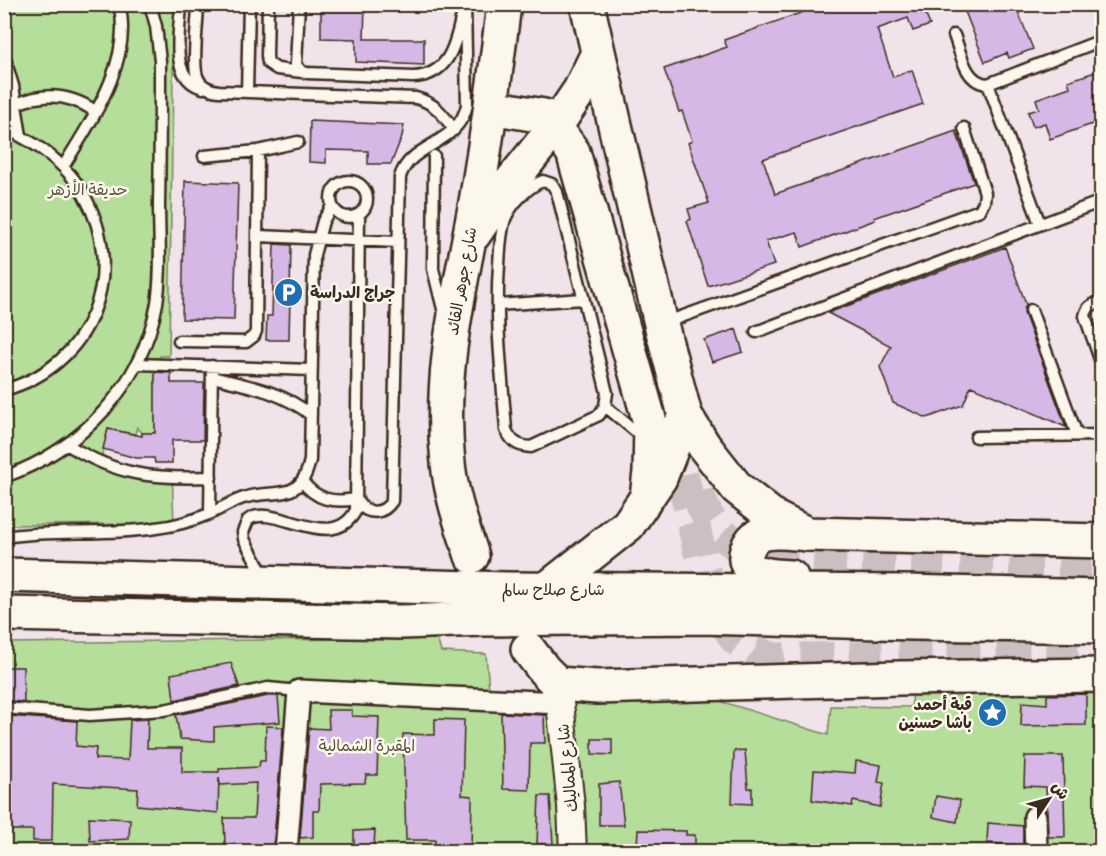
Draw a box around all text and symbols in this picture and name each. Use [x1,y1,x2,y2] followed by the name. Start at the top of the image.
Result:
[46,179,128,199] park label: حديقة الأزهر
[442,225,482,337] street label: شارع جوهر القائد
[273,276,305,308] parking icon: جراج الدراسة
[310,282,395,302] place label: جراج الدراسة
[501,579,605,602] street label: شارع صلاح سالم
[898,694,972,732] place label: قبة أحمد باشا حسنين
[977,697,1009,729] place icon: قبة أحمد باشا حسنين
[552,723,584,813] street label: شارع المماليك
[319,735,415,755] park label: المقبرة الشمالية
[1019,769,1079,829] north arrow
[1048,777,1074,803] text: ش

